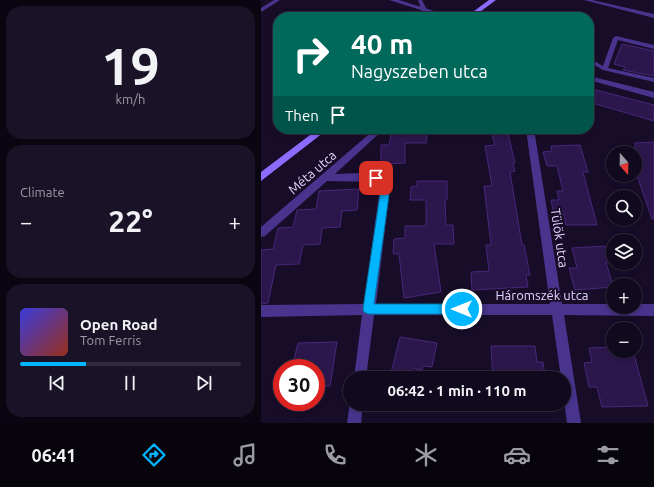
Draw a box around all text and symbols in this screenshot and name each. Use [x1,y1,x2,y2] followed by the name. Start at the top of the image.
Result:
[285,28,337,80] icon: right
[351,28,413,59] text: 40 m
[101,37,160,95] text: 19
[351,61,488,81] text: Nagyszeben utca
[115,92,146,106] text: km/h
[327,104,349,126] icon: arrive
[285,107,319,124] text: Then
[606,146,642,182] north arrow
[606,146,642,358] map controls
[285,148,339,196] street label: Méta utca
[359,161,393,195] pin
[365,167,387,189] icon: arrive
[20,185,65,199] text: Climate
[606,190,642,226] button: search
[108,204,153,238] text: 22°
[549,207,571,269] street label: Tülök utca
[20,209,32,234] text: −
[229,209,241,234] text: +
[606,234,642,270] button: layers
[606,278,642,314] button: +
[441,288,483,330] position arrow
[496,288,588,302] street label: Háromszék utca
[80,316,157,333] text: Open Road
[606,322,642,358] button: −
[80,333,141,347] text: Tom Ferris
[273,359,325,411] speed limit sign: 30
[46,372,68,394] icon: previous
[119,372,141,394] icon: pause
[193,372,215,394] icon: next
[388,382,526,399] text: 06:42 · 1 min · 110 m
[140,441,168,469] icon: directions
[231,441,259,469] icon: music
[321,441,349,469] icon: phone
[412,441,440,469] icon: climate
[503,441,531,469] icon: car
[594,441,622,469] icon: filters
[31,445,77,465] text: 06:41

